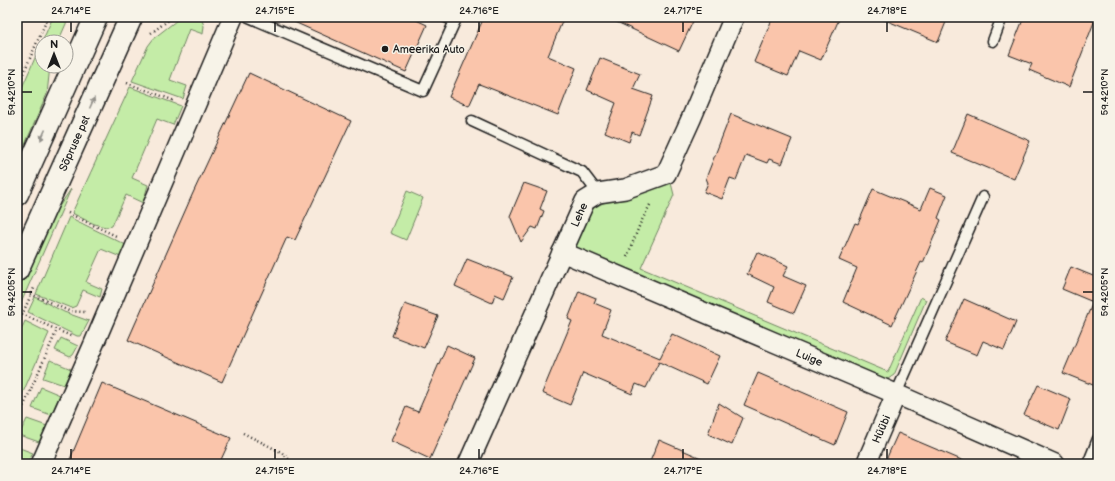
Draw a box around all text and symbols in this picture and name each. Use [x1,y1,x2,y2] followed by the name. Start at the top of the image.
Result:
[51,5,91,17] text: 24.714°E
[255,5,295,17] text: 24.715°E
[459,5,499,17] text: 24.716°E
[664,5,703,17] text: 24.717°E
[867,5,907,17] text: 24.718°E
[34,34,74,74] north arrow
[50,38,58,51] text: N
[393,43,465,56] place label: Ameerika Auto
[380,44,390,54] marker: Ameerika Auto
[6,68,18,116] text: 59.4210°N
[1099,68,1111,116] text: 59.4210°N
[89,97,96,109] one-way arrow
[56,113,93,173] street label: Sõpruse pst
[40,129,46,140] one-way arrow
[568,200,591,229] street label: Lehe
[6,267,18,317] text: 59.4205°N
[1099,267,1111,317] text: 59.4205°N
[794,346,825,369] street label: Luige
[870,413,893,445] street label: Hüübi
[51,465,91,477] text: 24.714°E
[255,465,295,477] text: 24.715°E
[459,465,499,477] text: 24.716°E
[664,465,703,477] text: 24.717°E
[867,465,907,477] text: 24.718°E

